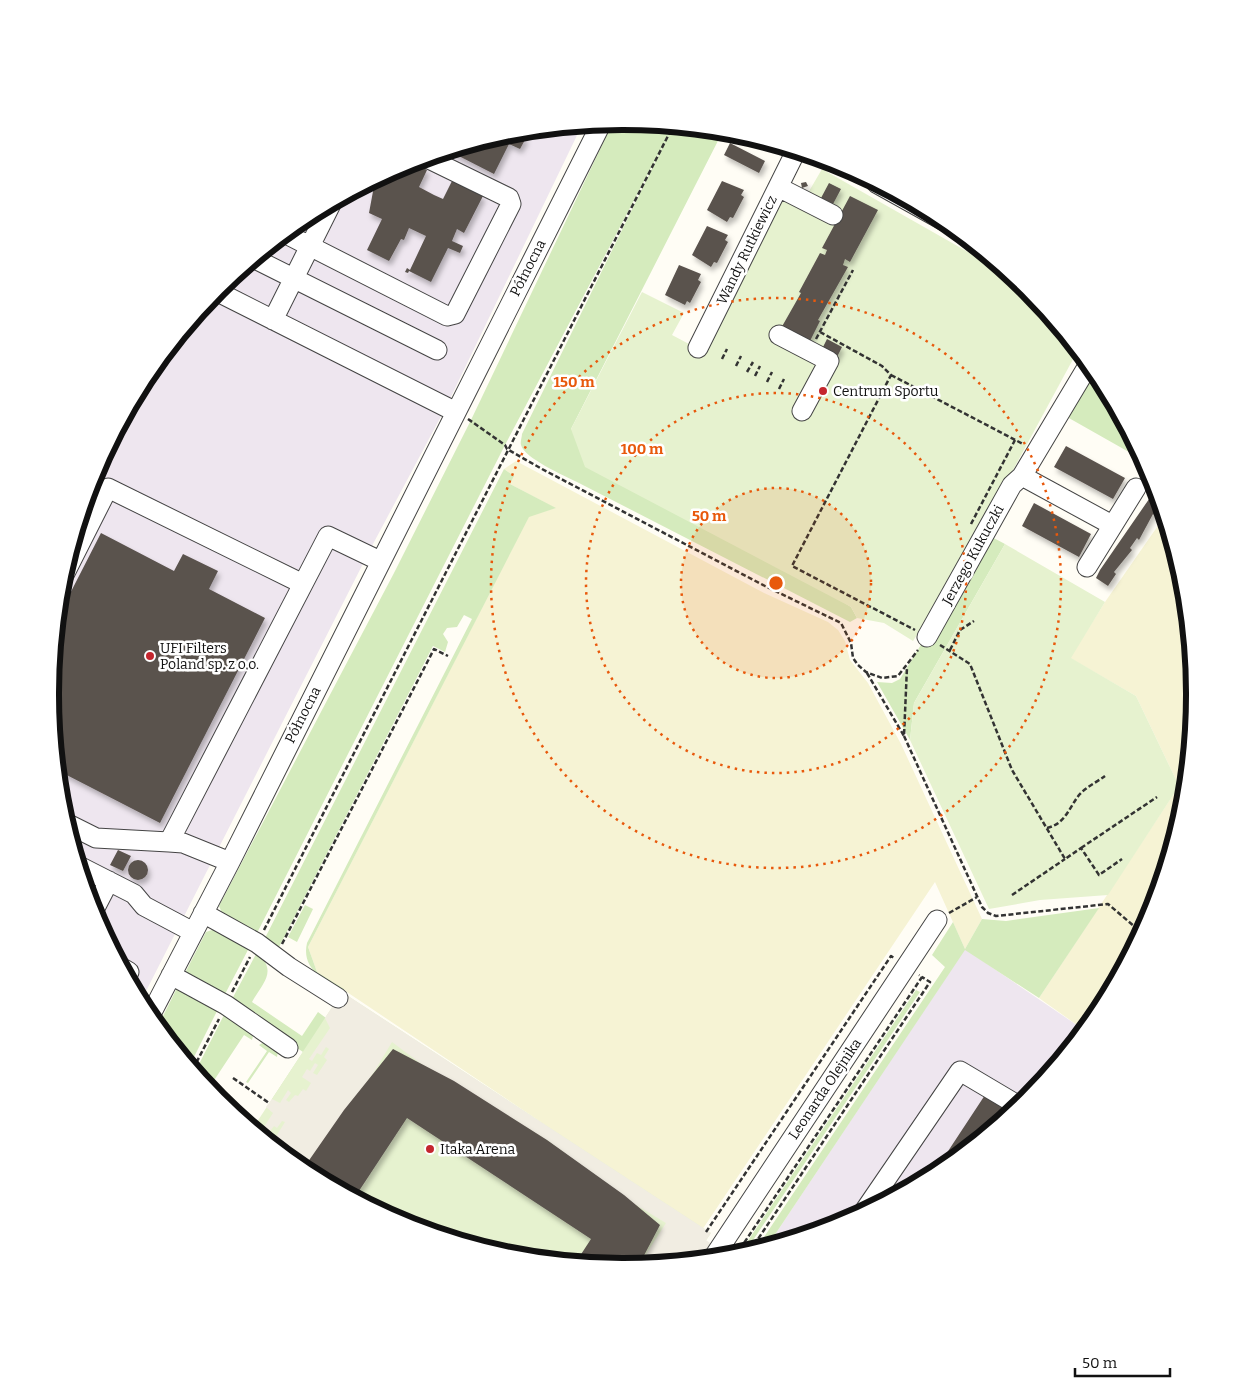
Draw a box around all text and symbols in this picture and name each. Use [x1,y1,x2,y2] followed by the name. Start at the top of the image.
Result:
[713,193,781,307] street label: Wandy Rutkiewicz
[507,237,550,299] street label: Północna
[553,373,595,391] text: 150 m
[833,383,939,400] place label: Centrum Sportu
[817,385,829,397] marker: Centrum Sportu
[621,440,664,458] text: 100 m
[938,502,1007,609] street label: Jerzego Kukuczki
[692,507,727,525] text: 50 m
[767,574,785,592] centre of rings
[160,640,259,673] place label: UFI Filters Poland sp. z o.o.
[144,650,156,662] marker: UFI Filters Poland sp. z o.o.
[282,684,325,746] street label: Północna
[785,1035,865,1143] street label: Leonarda Olejnika
[440,1141,516,1158] place label: Itaka Arena
[424,1143,436,1155] marker: Itaka Arena
[1075,1346,1170,1378] scale bar
[1082,1354,1118,1372] text: 50 m

